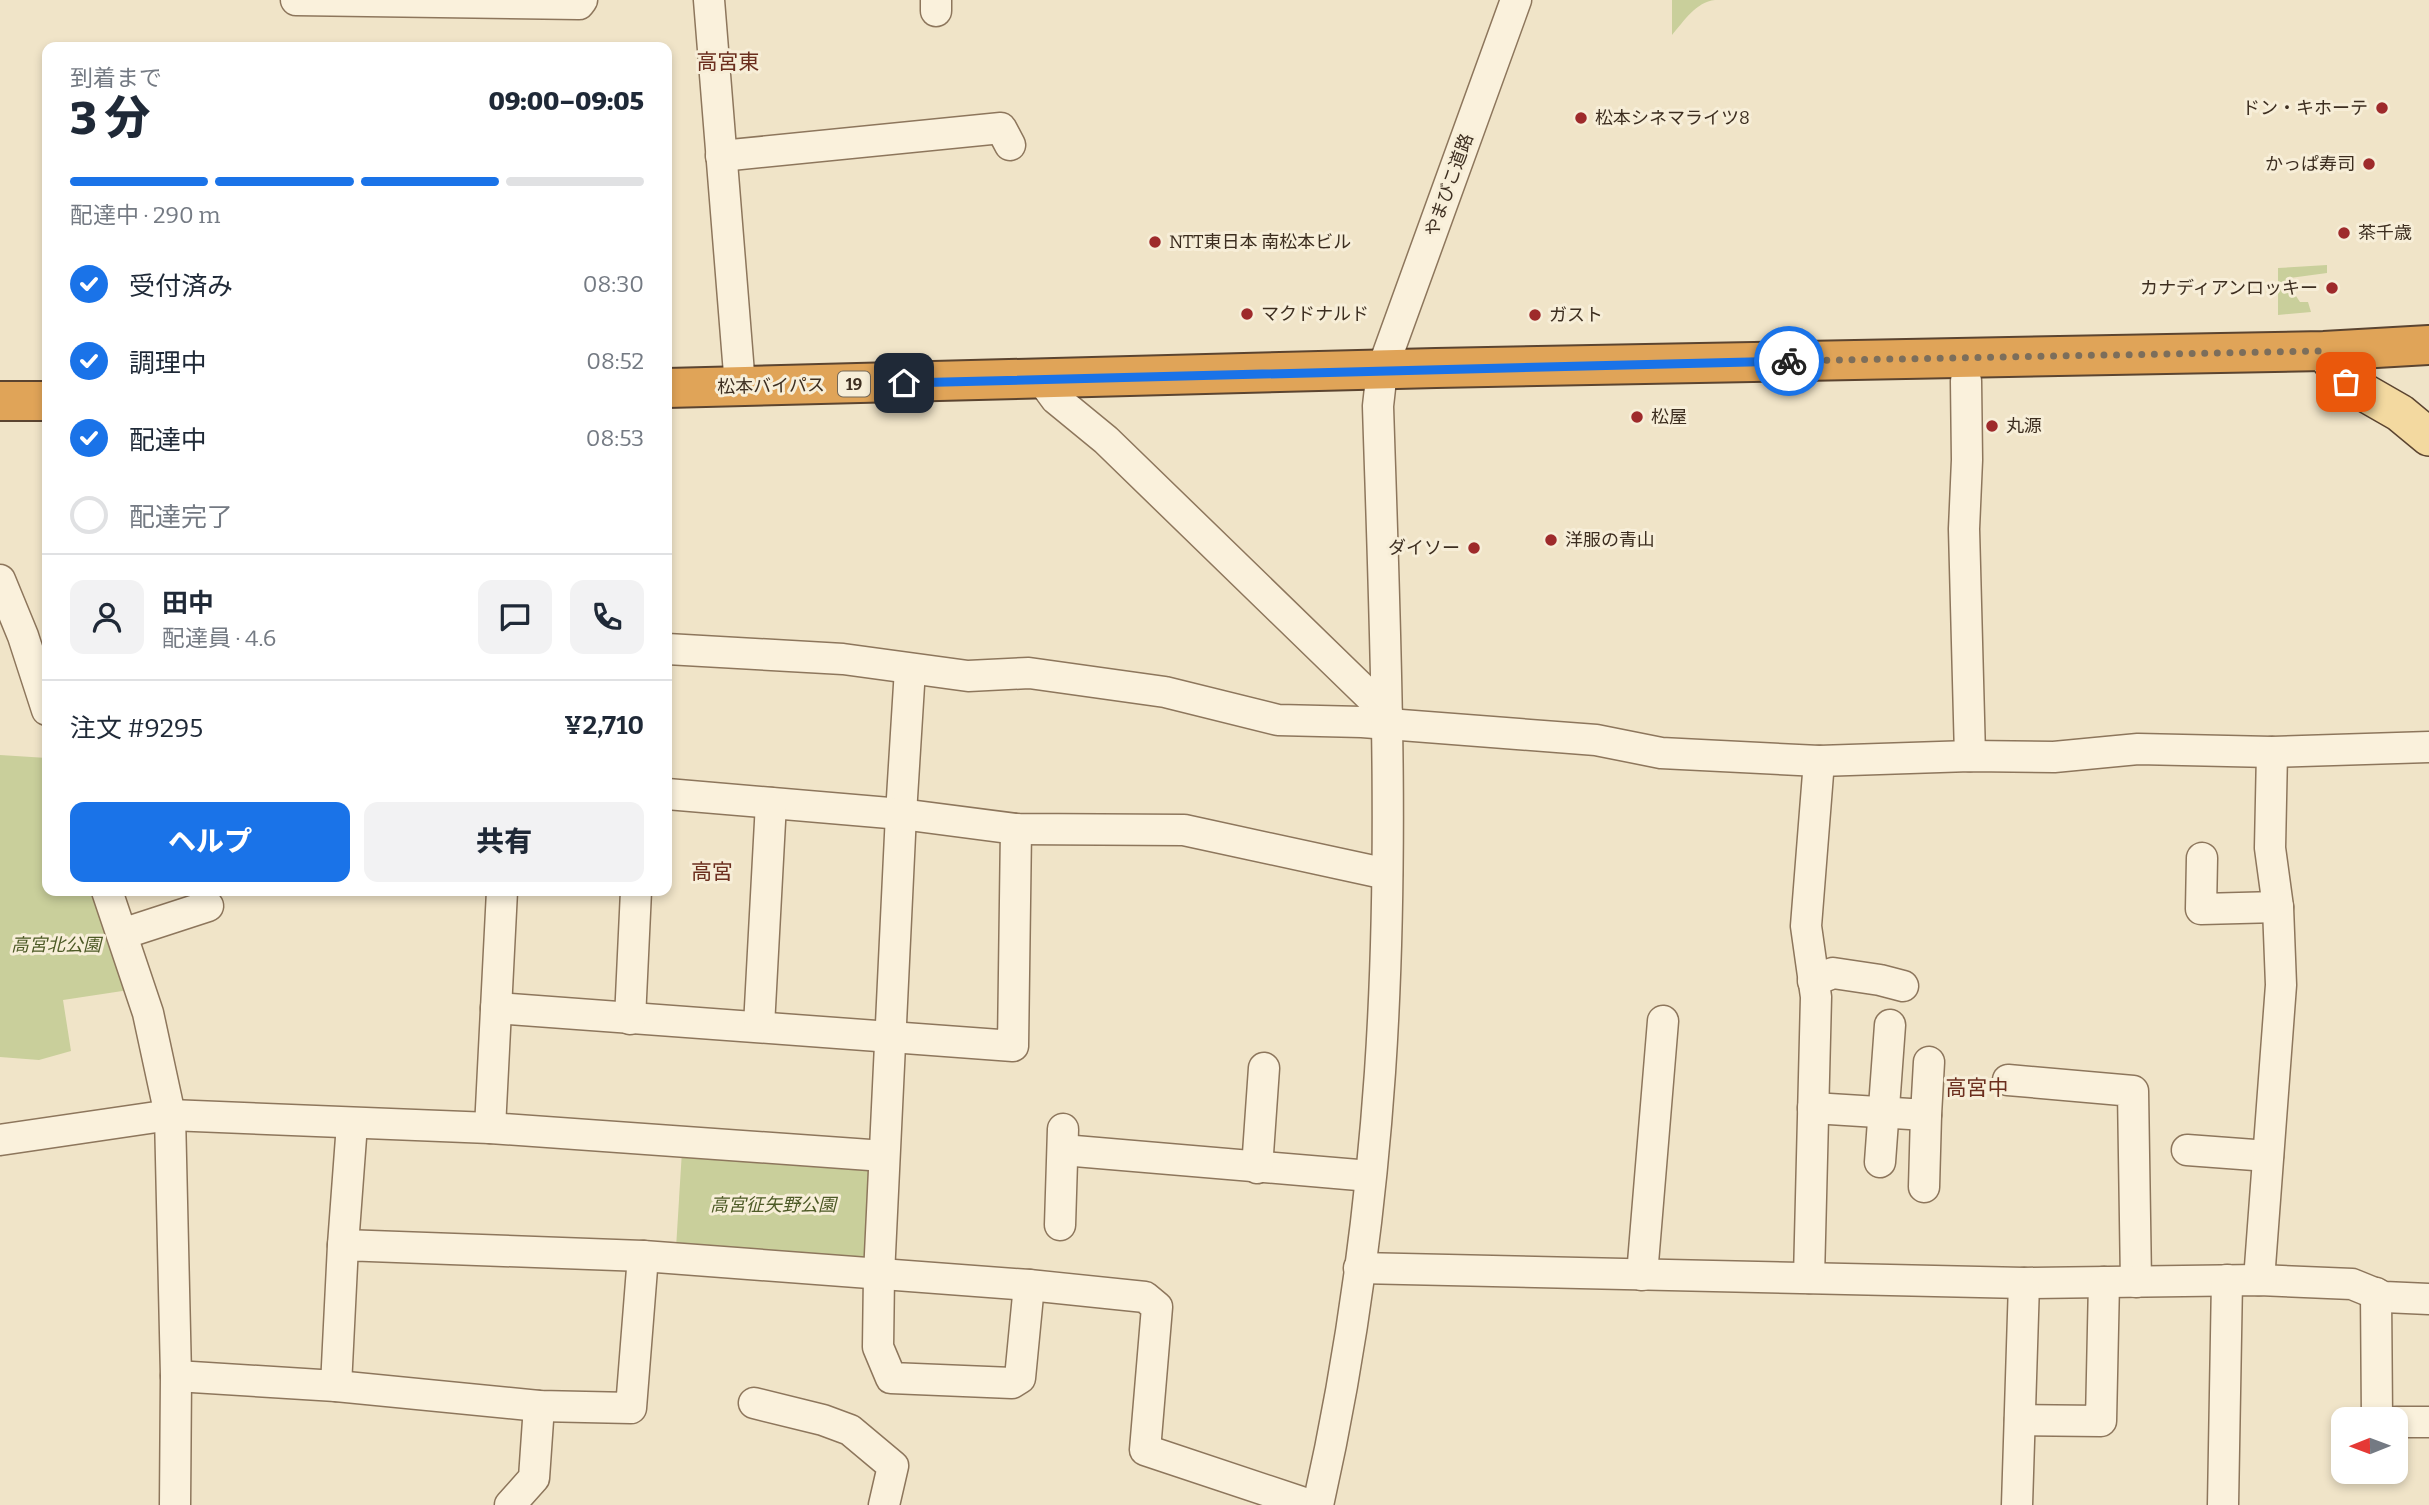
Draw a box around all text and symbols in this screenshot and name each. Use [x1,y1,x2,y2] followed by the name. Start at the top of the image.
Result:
[697,49,760,75] district label: 高宮東
[70,64,162,92] text: 到着まで
[489,86,644,117] text: 09:00–09:05
[70,91,150,146] text: 3 分
[2242,97,2368,119] place label: ドン・キホーテ
[2374,100,2390,116] marker: ドン・キホーテ
[1595,107,1750,129] place label: 松本シネマライツ8
[1573,110,1589,126] marker: 松本シネマライツ8
[1420,130,1478,240] street label: やまびこ道路
[2265,153,2355,175] place label: かっぱ寿司
[2361,156,2377,172] marker: かっぱ寿司
[70,201,220,229] text: 配達中 · 290 m
[2358,222,2412,244] place label: 茶千歳
[2336,225,2352,241] marker: 茶千歳
[1169,231,1351,253] place label: NTT東日本 南松本ビル
[1147,234,1163,250] marker: NTT東日本 南松本ビル
[70,265,108,303] icon: check
[583,270,644,298] text: 08:30
[129,271,233,302] text: 受付済み
[2140,277,2318,299] place label: カナディアンロッキー
[2324,280,2340,296] marker: カナディアンロッキー
[1261,303,1369,325] place label: マクドナルド
[1549,304,1603,326] place label: ガスト
[1239,306,1255,322] marker: マクドナルド
[1527,307,1543,323] marker: ガスト
[1754,326,1824,396] courier
[70,342,108,380] icon: check
[1770,342,1808,380] icon: bike
[586,347,644,375] text: 08:52
[129,348,207,379] text: 調理中
[2316,352,2376,412] pin
[874,353,934,413] pin
[2327,363,2365,401] icon: bag
[885,364,923,402] icon: home
[838,372,870,396] road number: 19
[717,374,825,398] street label: 松本バイパス
[1651,406,1687,428] place label: 松屋
[1629,409,1645,425] marker: 松屋
[2006,415,2042,437] place label: 丸源
[1984,418,2000,434] marker: 丸源
[70,419,108,457] icon: check
[586,424,644,452] text: 08:53
[129,425,207,456] text: 配達中
[129,502,233,533] text: 配達完了
[1565,529,1655,551] place label: 洋服の青山
[1543,532,1559,548] marker: 洋服の青山
[1388,537,1460,559] place label: ダイソー
[1466,540,1482,556] marker: ダイソー
[70,580,144,654] button: person
[478,580,552,654] button: chat
[570,580,644,654] button: phone
[162,588,214,619] text: 田中
[162,624,276,652] text: 配達員 · 4.6
[564,710,644,741] text: ¥2,710
[70,713,203,744] text: 注文 #9295
[70,802,350,882] button: ヘルプ
[364,802,644,882] button: 共有
[691,859,733,885] district label: 高宮
[11,934,104,956] park label: 高宮北公園
[1946,1075,2009,1101] district label: 高宮中
[710,1194,839,1216] park label: 高宮征矢野公園
[2331,1407,2408,1484] north arrow
[2331,1407,2408,1484] map controls

